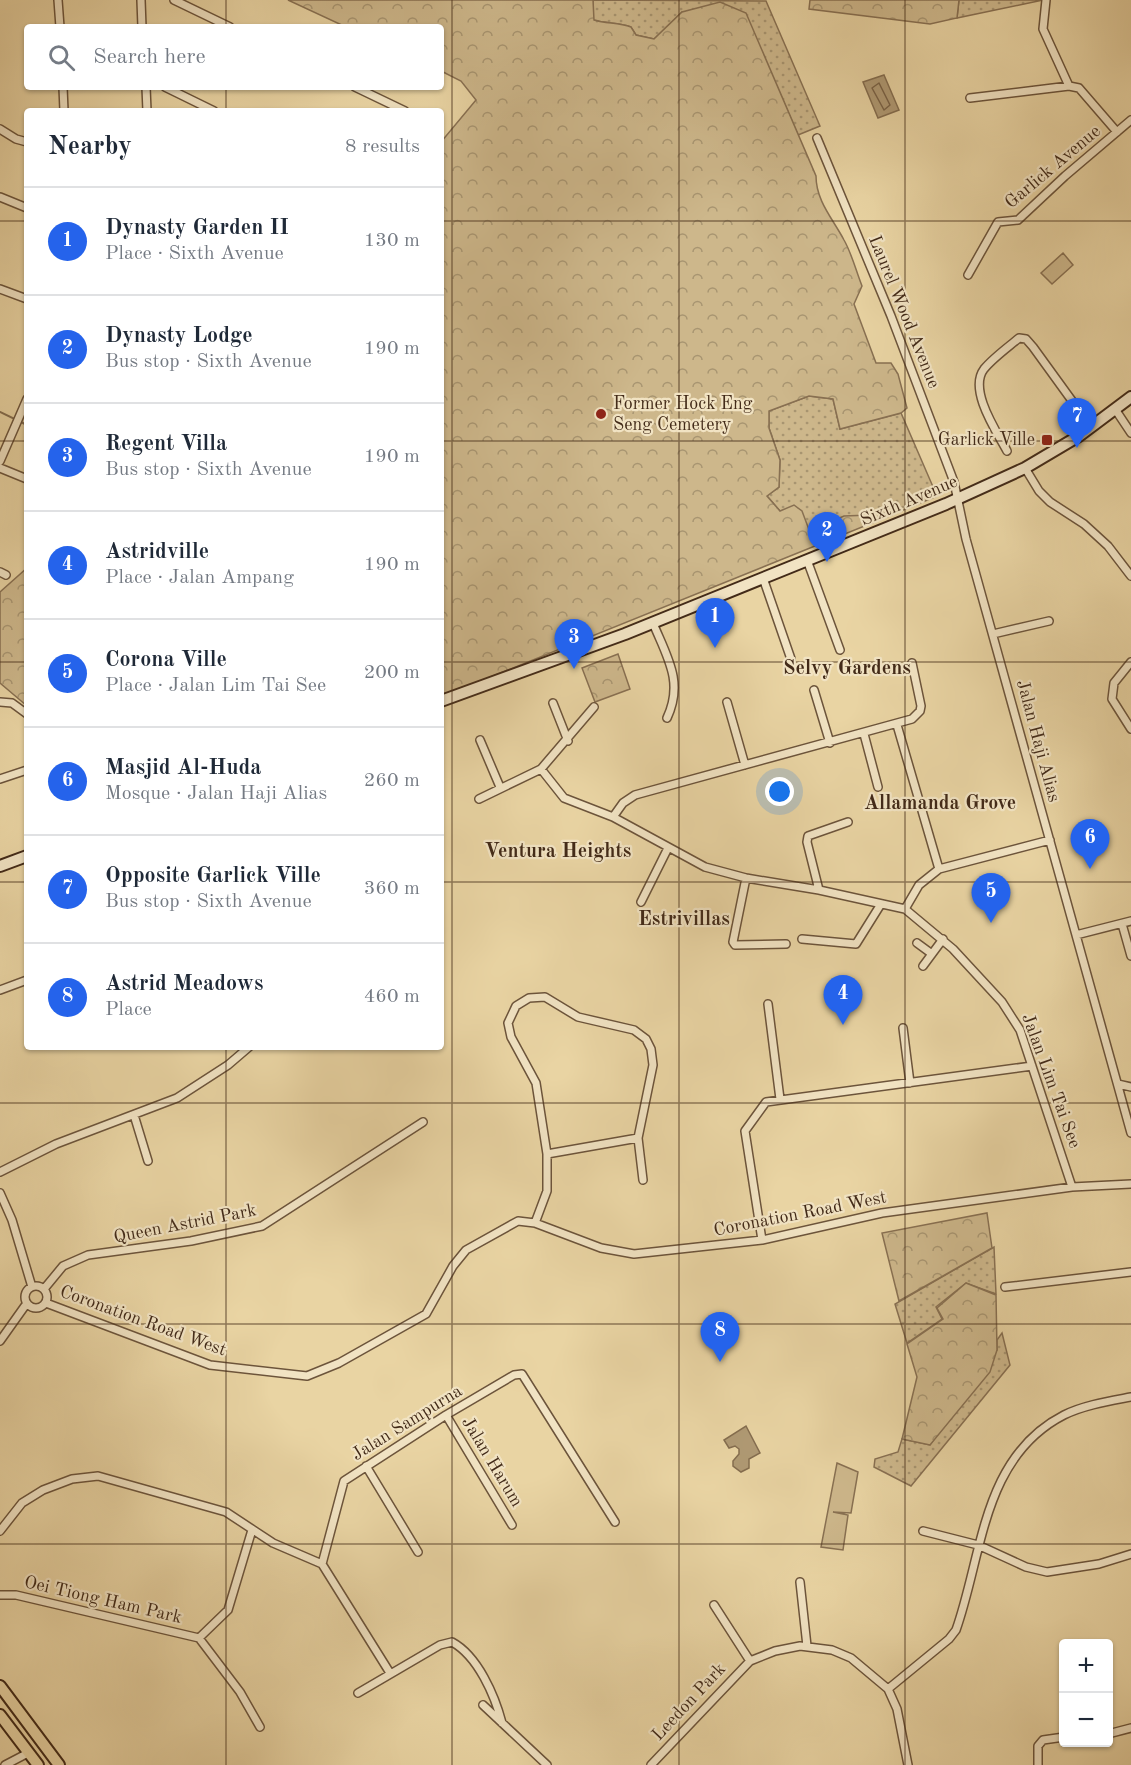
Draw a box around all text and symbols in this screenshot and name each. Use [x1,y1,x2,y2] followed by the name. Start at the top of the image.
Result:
[24,24,444,90] search box
[45,41,78,74] icon: search
[93,46,206,68] text: Search here
[1002,122,1104,212] street label: Garlick Avenue
[48,134,132,160] text: Nearby
[345,137,420,157] text: 8 results
[105,217,289,239] text: Dynasty Garden II
[62,231,73,251] text: 1
[364,231,420,251] text: 130 m
[865,233,943,391] street label: Laurel Wood Avenue
[105,244,284,264] text: Place · Sixth Avenue
[105,325,253,347] text: Dynasty Lodge
[62,339,73,359] text: 2
[364,339,420,359] text: 190 m
[105,352,312,372] text: Bus stop · Sixth Avenue
[613,395,753,434] place label: Former Hock Eng Seng Cemetery
[1058,398,1096,448] pin: 7
[594,407,608,421] marker: Former Hock Eng Seng Cemetery
[938,431,1035,449] place label: Garlick Ville
[105,433,227,455] text: Regent Villa
[1040,433,1054,447] marker: Garlick Ville
[62,447,73,467] text: 3
[364,447,420,467] text: 190 m
[105,460,312,480] text: Bus stop · Sixth Avenue
[858,472,960,530] street label: Sixth Avenue
[808,512,846,562] pin: 2
[105,541,209,563] text: Astridville
[62,555,73,575] text: 4
[364,555,420,575] text: 190 m
[105,568,294,588] text: Place · Jalan Ampang
[696,598,734,648] pin: 1
[554,620,594,669] pin: 3
[105,649,227,671] text: Corona Ville
[783,659,911,679] district label: Selvy Gardens
[62,663,73,683] text: 5
[364,663,420,683] text: 200 m
[105,676,326,696] text: Place · Jalan Lim Tai See
[1013,678,1063,804] street label: Jalan Haji Alias
[105,757,262,779] text: Masjid Al-Huda
[62,771,73,791] text: 6
[364,771,420,791] text: 260 m
[765,777,794,806] your location
[105,784,327,804] text: Mosque · Jalan Haji Alias
[864,794,1016,814] district label: Allamanda Grove
[1070,820,1110,869] pin: 6
[485,842,631,862] district label: Ventura Heights
[105,865,321,887] text: Opposite Garlick Ville
[972,874,1010,923] pin: 5
[62,879,73,899] text: 7
[364,879,420,899] text: 360 m
[105,892,312,912] text: Bus stop · Sixth Avenue
[638,910,730,930] district label: Estrivillas
[105,973,263,995] text: Astrid Meadows
[824,976,862,1025] pin: 4
[62,987,73,1007] text: 8
[364,987,420,1007] text: 460 m
[105,1000,152,1020] text: Place
[1018,1011,1084,1151] street label: Jalan Lim Tai See
[712,1188,888,1240] street label: Coronation Road West
[112,1201,258,1247] street label: Queen Astrid Park
[57,1282,229,1360] street label: Coronation Road West
[700,1312,740,1362] pin: 8
[349,1382,465,1464] street label: Jalan Sampurna
[458,1414,526,1510] street label: Jalan Harum
[22,1573,184,1627] street label: Oei Tiong Ham Park
[1059,1639,1113,1747] map controls
[1059,1639,1113,1693] button: +
[649,1660,729,1744] street label: Leedon Park
[1059,1693,1113,1747] button: −

